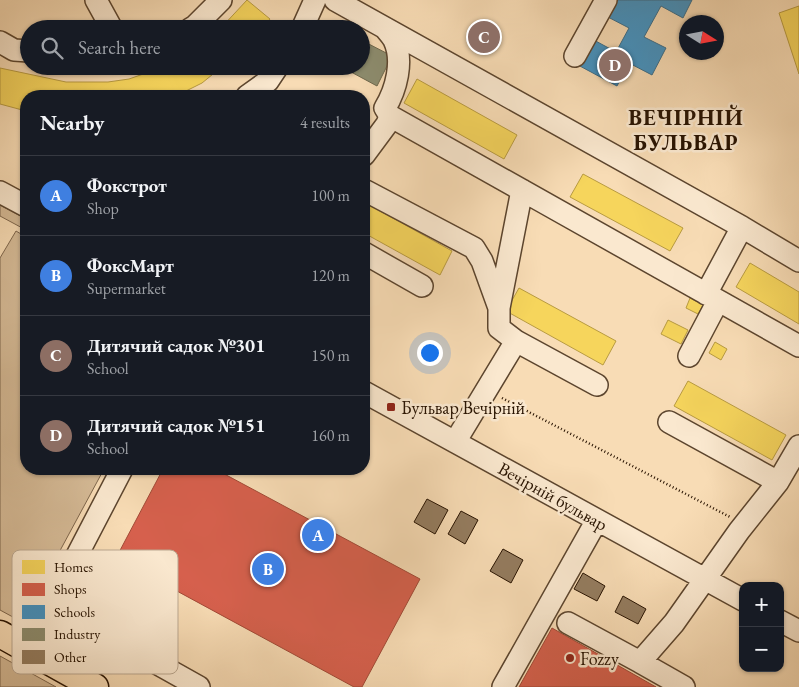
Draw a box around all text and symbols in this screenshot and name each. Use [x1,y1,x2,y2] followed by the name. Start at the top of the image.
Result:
[679,15,724,60] north arrow
[468,18,500,56] pin: C
[20,20,370,75] search box
[38,34,66,62] icon: search
[78,35,160,60] text: Search here
[599,46,631,84] pin: D
[628,103,744,157] district label: ВЕЧІРНІЙ БУЛЬВАР
[40,109,104,136] text: Nearby
[300,112,350,133] text: 4 results
[87,173,167,198] text: Фокстрот
[50,185,62,206] text: A
[311,185,350,206] text: 100 m
[87,198,119,219] text: Shop
[87,253,174,278] text: ФоксМарт
[51,265,61,286] text: B
[311,265,350,286] text: 120 m
[87,278,166,299] text: Supermarket
[87,333,265,358] text: Дитячий садок №301
[417,340,443,366] your location
[50,345,62,366] text: C
[311,345,350,366] text: 150 m
[87,358,129,379] text: School
[401,396,526,419] place label: Бульвар Вечірній
[385,401,397,413] marker: Бульвар Вечірній
[87,413,265,438] text: Дитячий садок №151
[50,425,62,446] text: D
[311,425,350,446] text: 160 m
[87,438,129,459] text: School
[494,456,612,536] street label: Вечірній бульвар
[302,516,334,554] pin: A
[12,550,178,674] legend
[252,550,284,588] pin: B
[54,558,94,576] text: Homes
[54,580,87,598] text: Shops
[739,582,784,672] map controls
[739,582,784,627] button: +
[54,603,95,621] text: Schools
[54,625,101,643] text: Industry
[739,627,784,672] button: −
[580,647,619,670] place label: Fozzy
[54,648,87,666] text: Other
[564,652,576,664] marker: Fozzy

